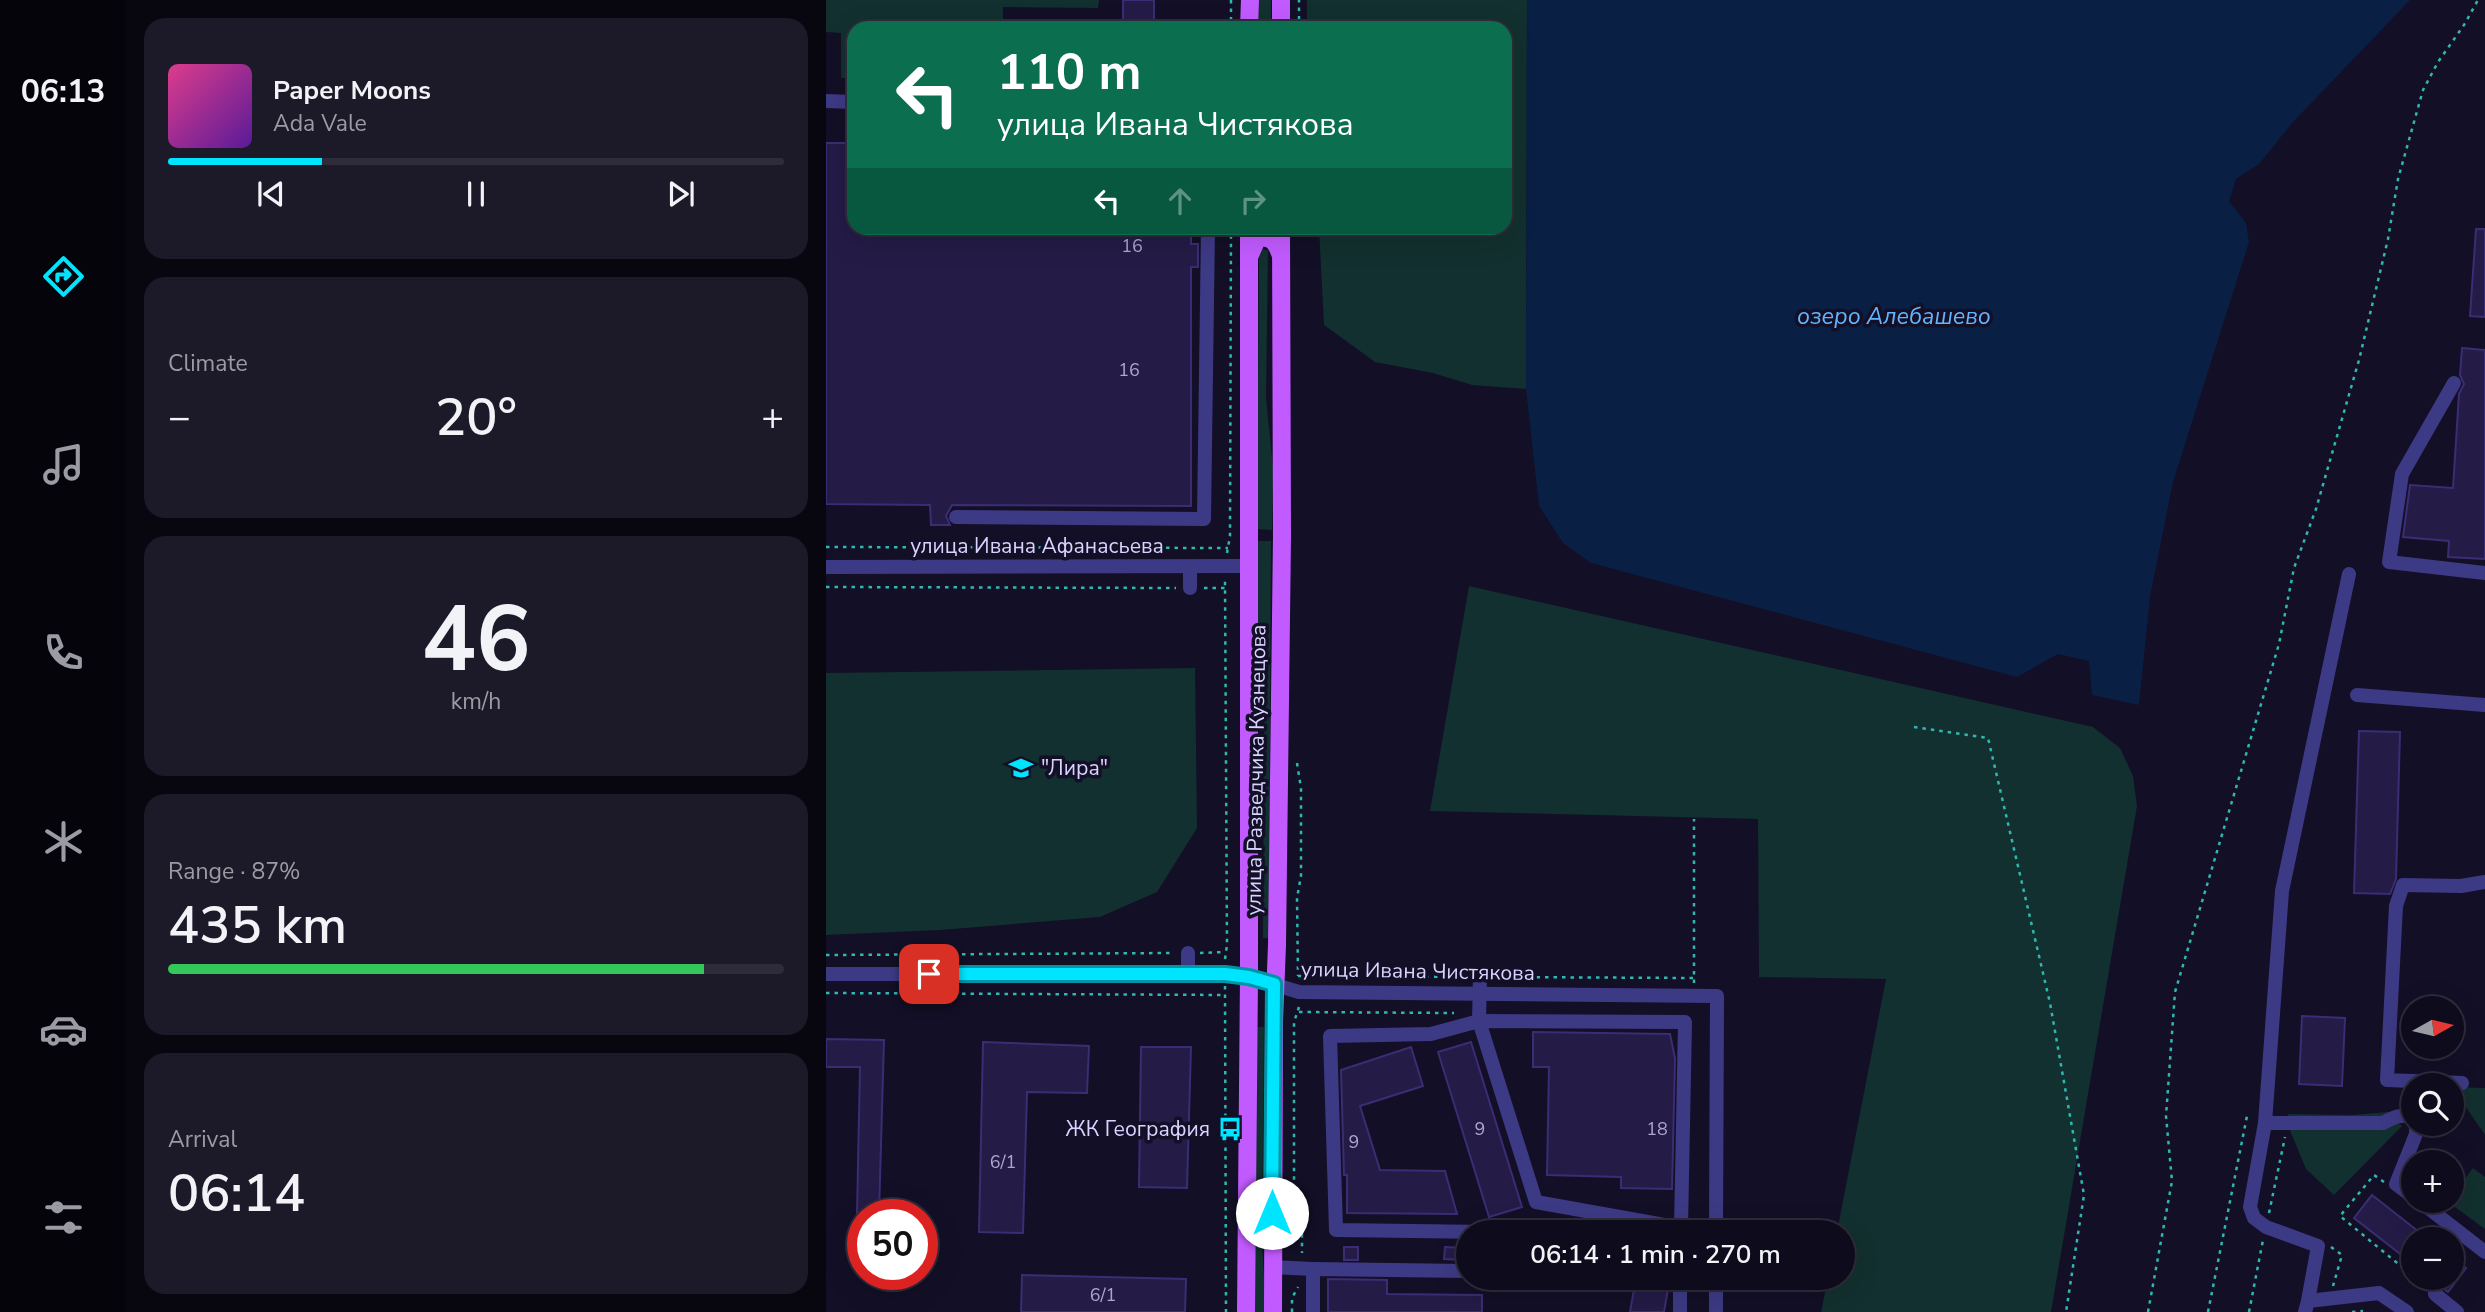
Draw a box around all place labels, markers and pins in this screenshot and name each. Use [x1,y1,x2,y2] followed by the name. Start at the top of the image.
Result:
[1007,754,1035,782] school or university icon: "Лира"
[1041,754,1108,782] place label: "Лира"
[899,944,959,1004] pin
[1065,1115,1210,1143] place label: ЖК География
[1216,1115,1244,1143] bus stop icon: ЖК География

